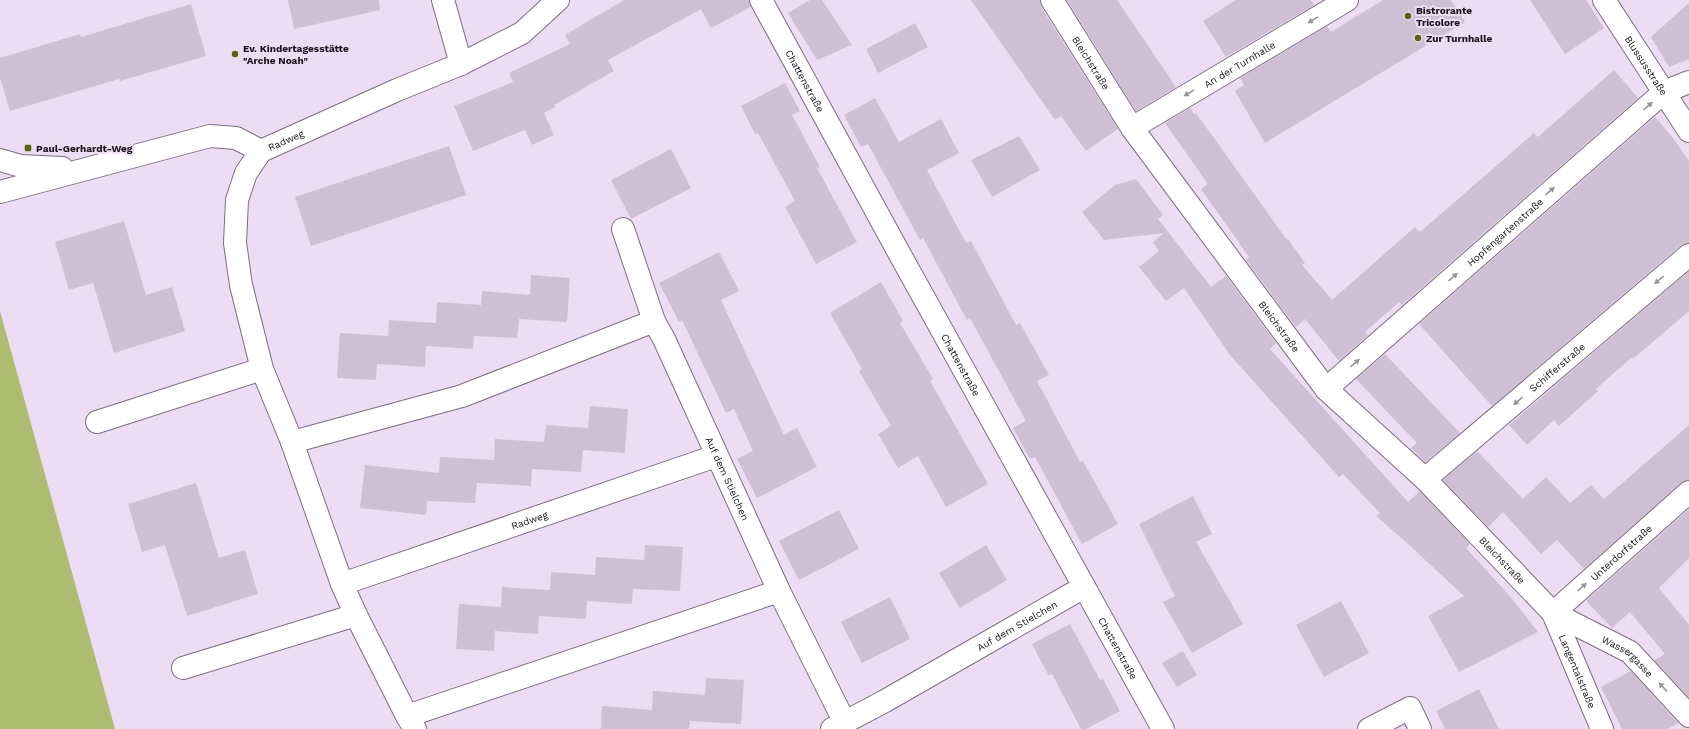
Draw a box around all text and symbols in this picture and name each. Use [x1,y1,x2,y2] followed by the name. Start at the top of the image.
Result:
[1416,5,1472,28] place label: Bistrorante Tricolore
[1403,11,1413,21] marker: Bistrorante Tricolore
[1307,16,1319,23] one-way arrow
[1413,33,1423,43] marker: Zur Turnhalle
[1426,33,1492,44] place label: Zur Turnhalle
[1070,34,1112,92] street label: Bleichstraße
[1623,34,1670,98] street label: Blussusstraße
[1202,39,1277,90] street label: An der Turnhalle
[243,43,349,66] place label: Ev. Kindertagesstätte "Arche Noah"
[783,48,826,114] street label: Chattenstraße
[230,49,240,59] marker: Ev. Kindertagesstätte "Arche Noah"
[1184,90,1195,97] one-way arrow
[1643,101,1653,110] one-way arrow
[266,127,306,153] street label: Radweg
[23,143,33,153] marker: Paul-Gerhardt-Weg
[36,143,133,154] place label: Paul-Gerhardt-Weg
[1545,187,1556,196] one-way arrow
[1465,196,1545,269] street label: Hopfengartenstraße
[1447,273,1458,282] one-way arrow
[1654,276,1665,285] one-way arrow
[1256,299,1302,354] street label: Bleichstraße
[939,332,982,398] street label: Chattenstraße
[1527,341,1587,394] street label: Schifferstraße
[1350,358,1360,368] one-way arrow
[1512,396,1523,405] one-way arrow
[703,435,751,522] street label: Auf dem Stielchen
[510,509,550,532] street label: Radweg
[1588,523,1654,583] street label: Unterdorfstraße
[1477,535,1527,586] street label: Bleichstraße
[1577,582,1588,591] one-way arrow
[975,599,1059,653] street label: Auf dem Stielchen
[1096,615,1139,682] street label: Chattenstraße
[1557,633,1598,710] street label: Langentalstraße
[1600,634,1655,679] street label: Wassergasse
[1658,682,1667,692] one-way arrow

